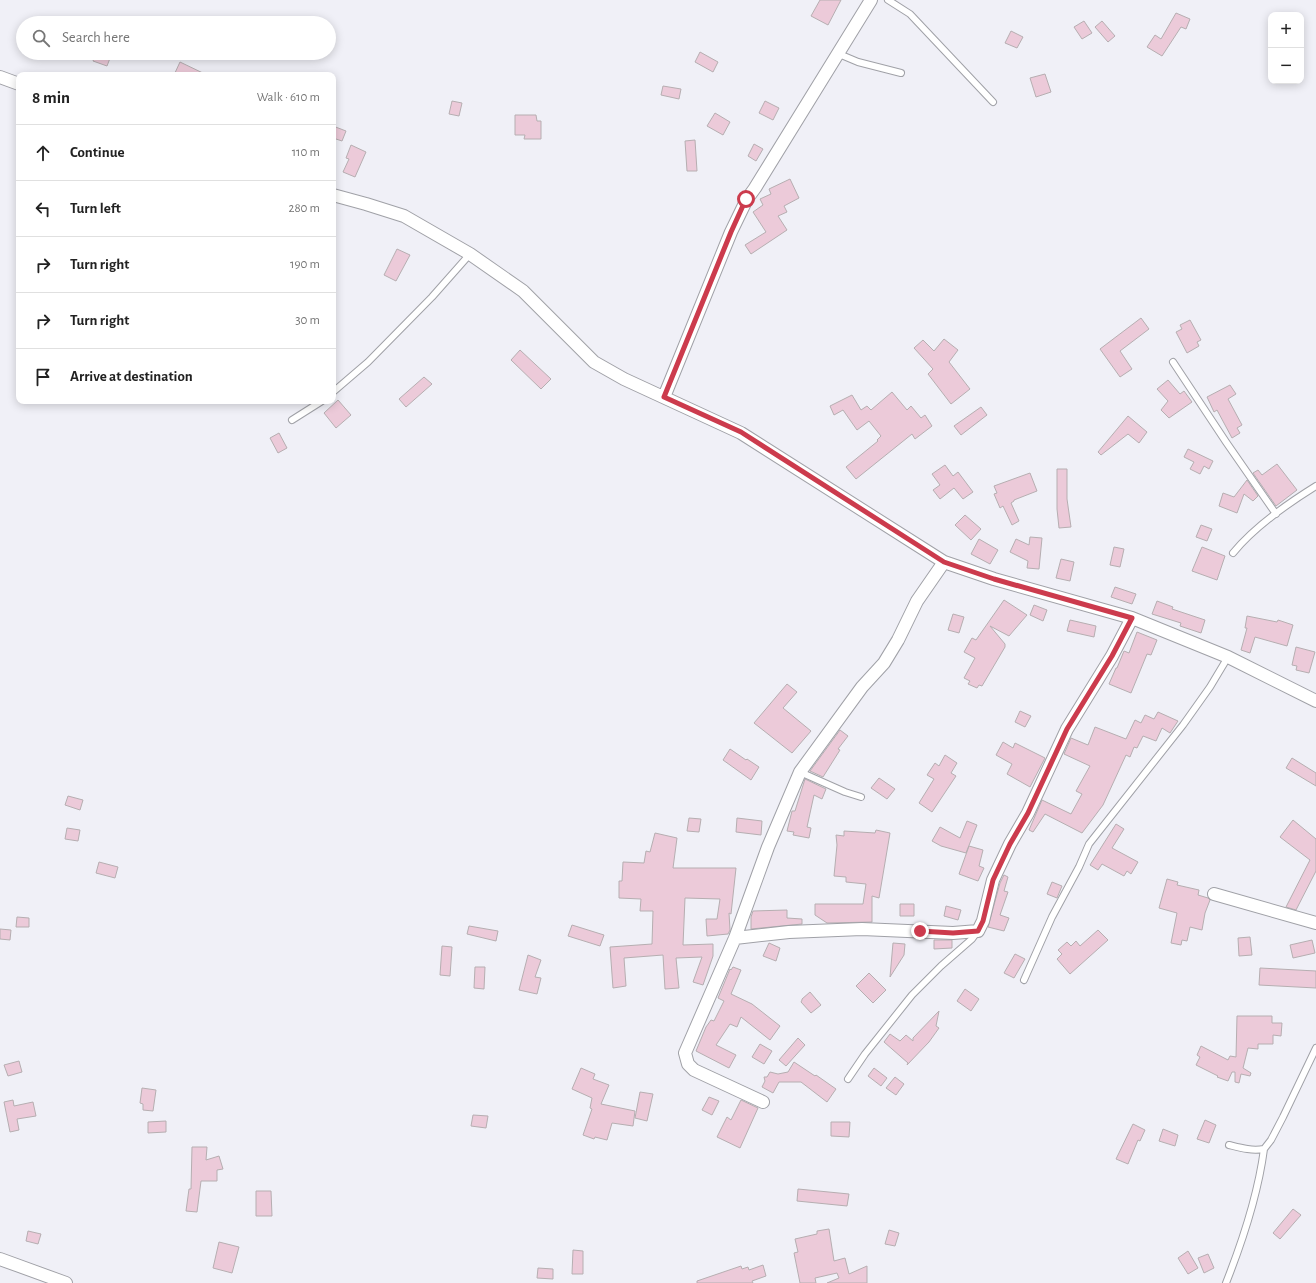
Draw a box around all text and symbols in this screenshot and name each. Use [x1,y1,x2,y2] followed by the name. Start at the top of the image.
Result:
[1268,12,1304,84] map controls
[1268,12,1304,48] button: +
[16,16,336,60] search box
[30,27,52,49] icon: search
[62,30,130,45] text: Search here
[1268,48,1304,84] button: −
[32,89,70,106] text: 8 min
[257,91,320,104] text: Walk · 610 m
[32,142,54,164] icon: ahead
[70,145,125,160] text: Continue
[292,146,320,159] text: 110 m
[737,190,755,208] route start
[32,198,54,220] icon: left
[70,201,121,216] text: Turn left
[289,202,320,215] text: 280 m
[32,254,54,276] icon: right
[70,257,129,272] text: Turn right
[290,258,320,271] text: 190 m
[32,310,54,332] icon: right
[70,313,129,328] text: Turn right
[295,314,320,327] text: 30 m
[32,366,54,388] icon: arrive
[70,369,193,384] text: Arrive at destination
[911,922,929,940] route end

